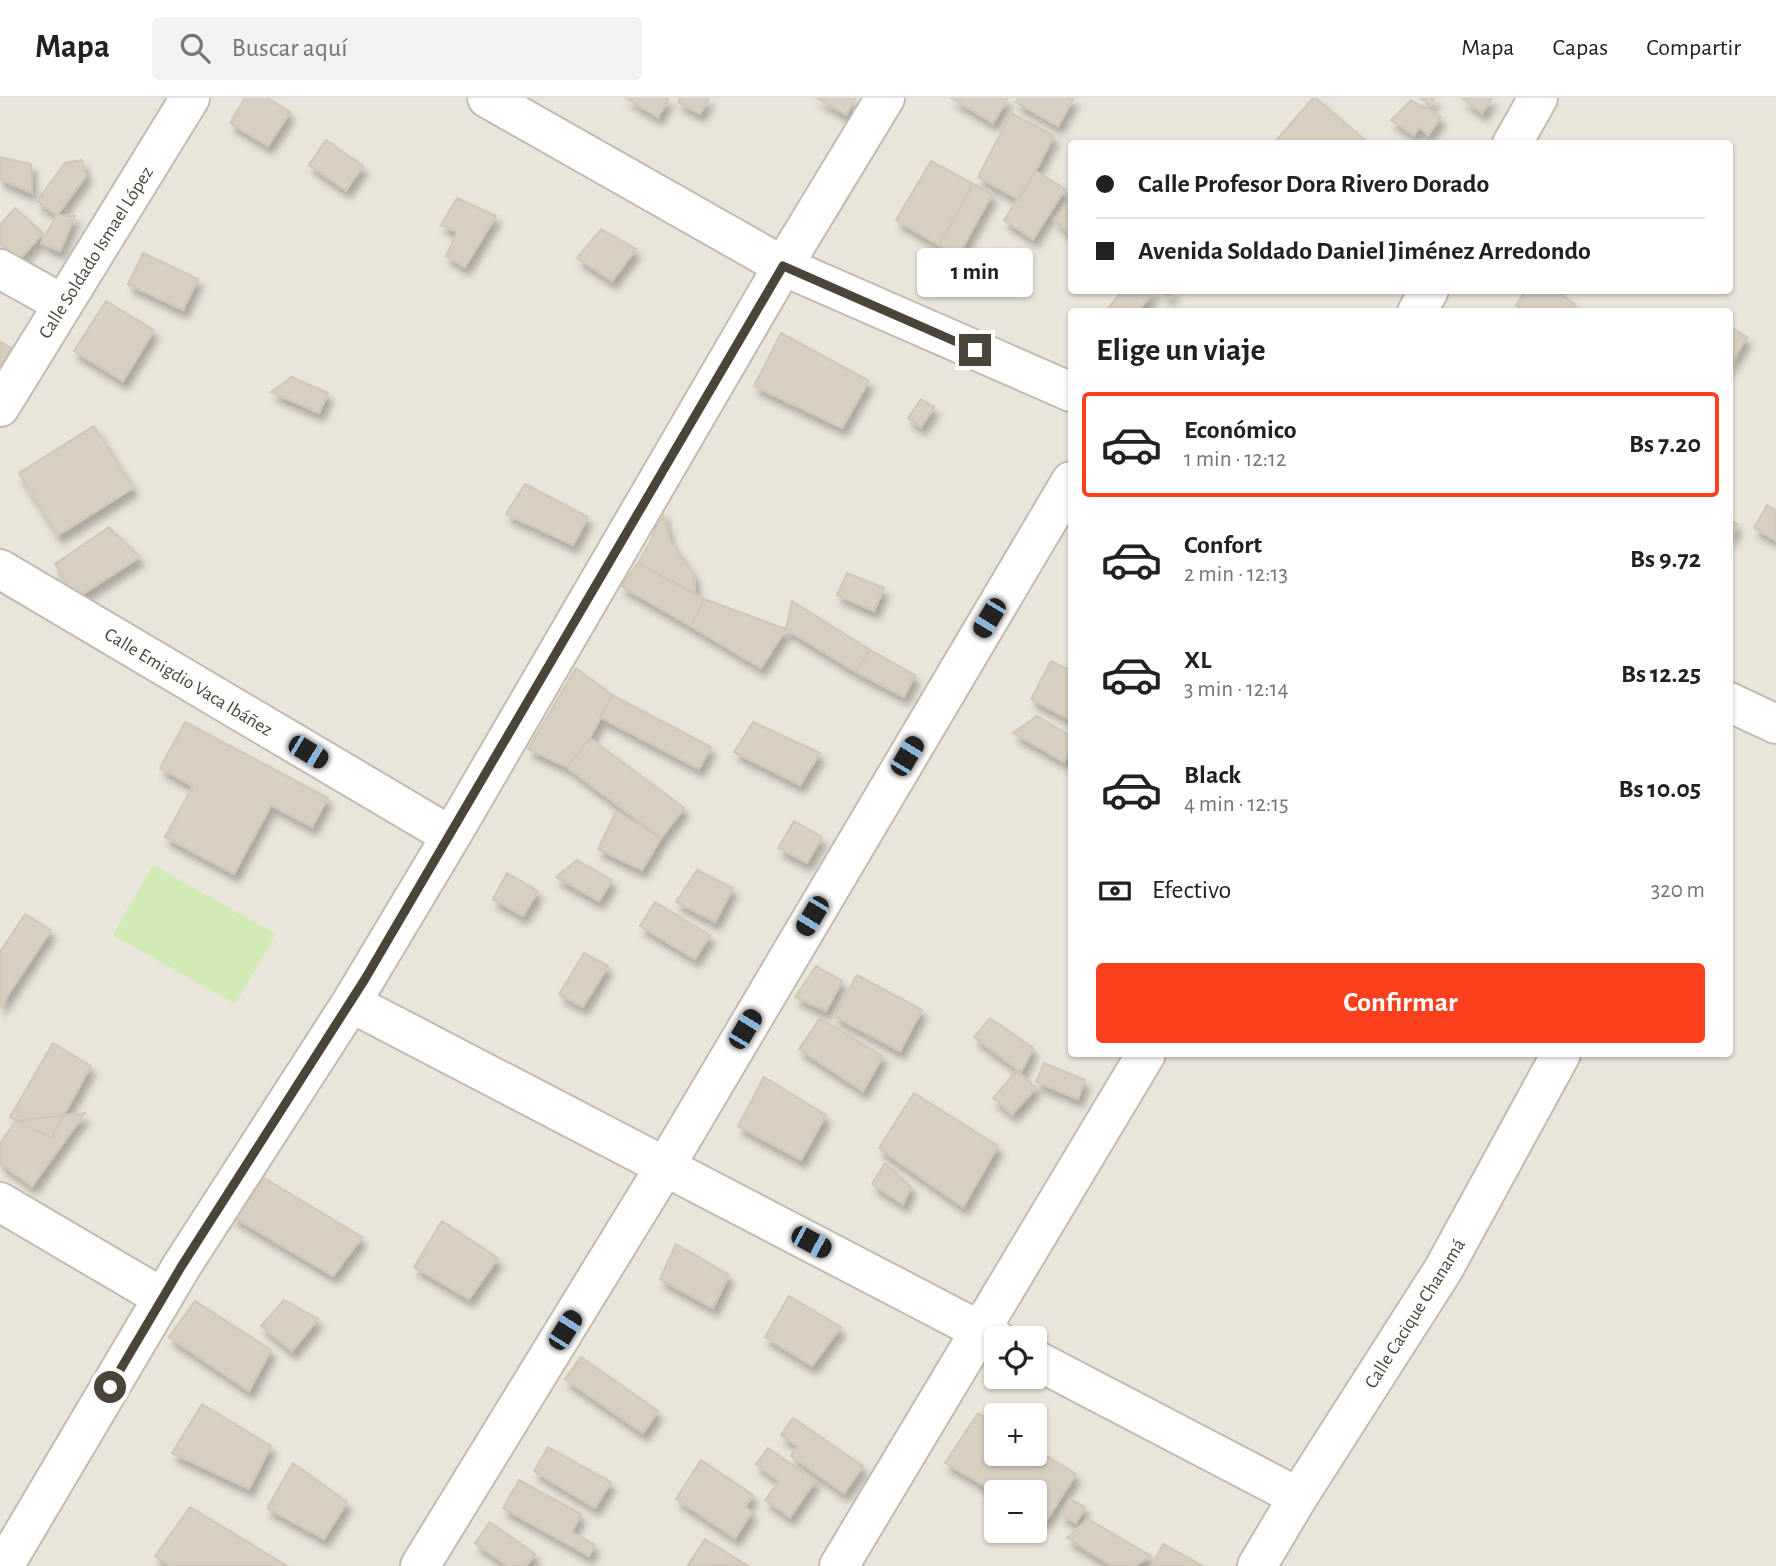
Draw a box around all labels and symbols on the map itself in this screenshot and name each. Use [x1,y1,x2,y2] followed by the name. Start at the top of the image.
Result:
[35,163,157,342] street label: Calle Soldado Ismael López
[917,248,1033,298] callout: 1 min
[959,334,991,366] route end
[970,595,1009,641] car
[101,625,276,740] street label: Calle Emigdio Vaca Ibáñez
[285,732,332,772] car
[888,733,927,779] car
[793,893,832,939] car
[726,1006,765,1052] car
[788,1223,835,1261] car
[1362,1235,1469,1392] street label: Calle Cacique Chanamá
[545,1307,586,1353] car
[94,1371,126,1403] route start

